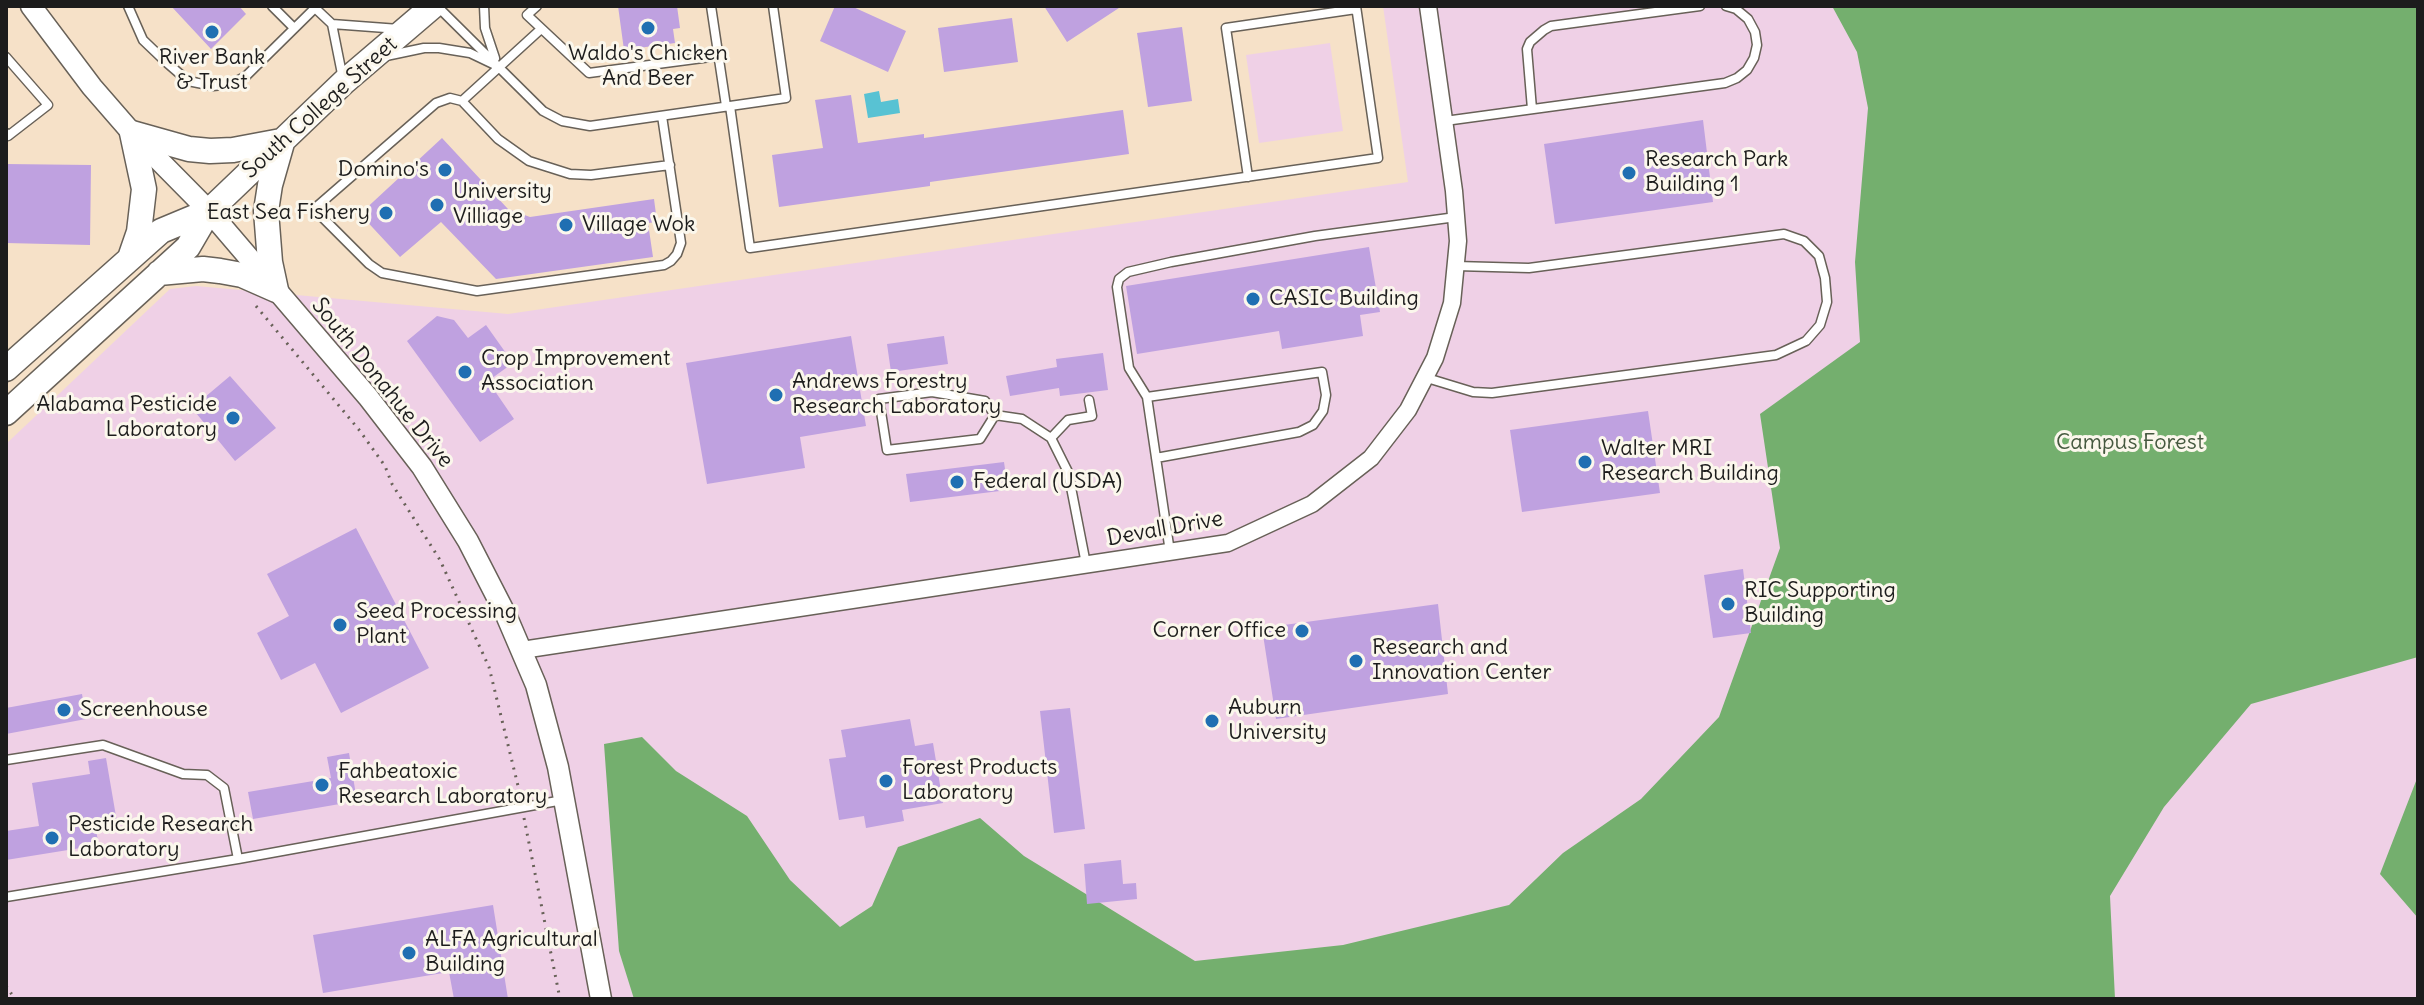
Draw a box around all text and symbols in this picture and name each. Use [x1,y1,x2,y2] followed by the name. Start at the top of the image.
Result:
[639,19,657,37] marker: Waldo's Chicken And Beer
[203,23,221,41] marker: River Bank & Trust
[237,32,403,184] street label: South College Street
[568,41,728,92] place label: Waldo's Chicken And Beer
[159,45,265,96] place label: River Bank & Trust
[1645,147,1788,198] place label: Research Park Building 1
[338,157,429,183] place label: Domino's
[436,161,454,179] marker: Domino's
[1620,164,1638,182] marker: Research Park Building 1
[453,179,552,230] place label: University Villiage
[428,196,446,214] marker: University Villiage
[207,200,370,226] place label: East Sea Fishery
[377,204,395,222] marker: East Sea Fishery
[582,212,695,238] place label: Village Wok
[557,216,575,234] marker: Village Wok
[1269,286,1419,312] place label: CASIC Building
[1244,290,1262,308] marker: CASIC Building
[306,293,458,473] street label: South Donahue Drive
[481,346,670,398] place label: Crop Improvement Association
[456,363,474,381] marker: Crop Improvement Association
[792,369,1001,420] place label: Andrews Forestry Research Laboratory
[767,386,785,404] marker: Andrews Forestry Research Laboratory
[36,392,217,444] place label: Alabama Pesticide Laboratory
[224,409,242,427] marker: Alabama Pesticide Laboratory
[2056,430,2204,456] park label: Campus Forest
[1601,436,1779,488] place label: Walter MRI Research Building
[1576,453,1594,471] marker: Walter MRI Research Building
[973,469,1122,495] place label: Federal (USDA)
[948,473,966,491] marker: Federal (USDA)
[1105,506,1225,552] street label: Devall Drive
[1744,578,1896,630] place label: RIC Supporting Building
[1719,595,1737,613] marker: RIC Supporting Building
[356,599,517,650] place label: Seed Processing Plant
[331,616,349,634] marker: Seed Processing Plant
[1153,618,1286,644] place label: Corner Office
[1293,622,1311,640] marker: Corner Office
[1372,635,1551,686] place label: Research and Innovation Center
[1347,652,1365,670] marker: Research and Innovation Center
[1228,695,1327,746] place label: Auburn University
[80,697,208,723] place label: Screenhouse
[55,701,73,719] marker: Screenhouse
[1203,712,1221,730] marker: Auburn University
[902,755,1057,806] place label: Forest Products Laboratory
[338,759,547,810] place label: Fahbeatoxic Research Laboratory
[877,772,895,790] marker: Forest Products Laboratory
[313,776,331,794] marker: Fahbeatoxic Research Laboratory
[68,812,253,864] place label: Pesticide Research Laboratory
[43,829,61,847] marker: Pesticide Research Laboratory
[425,927,598,978] place label: ALFA Agricultural Building
[400,944,418,962] marker: ALFA Agricultural Building

